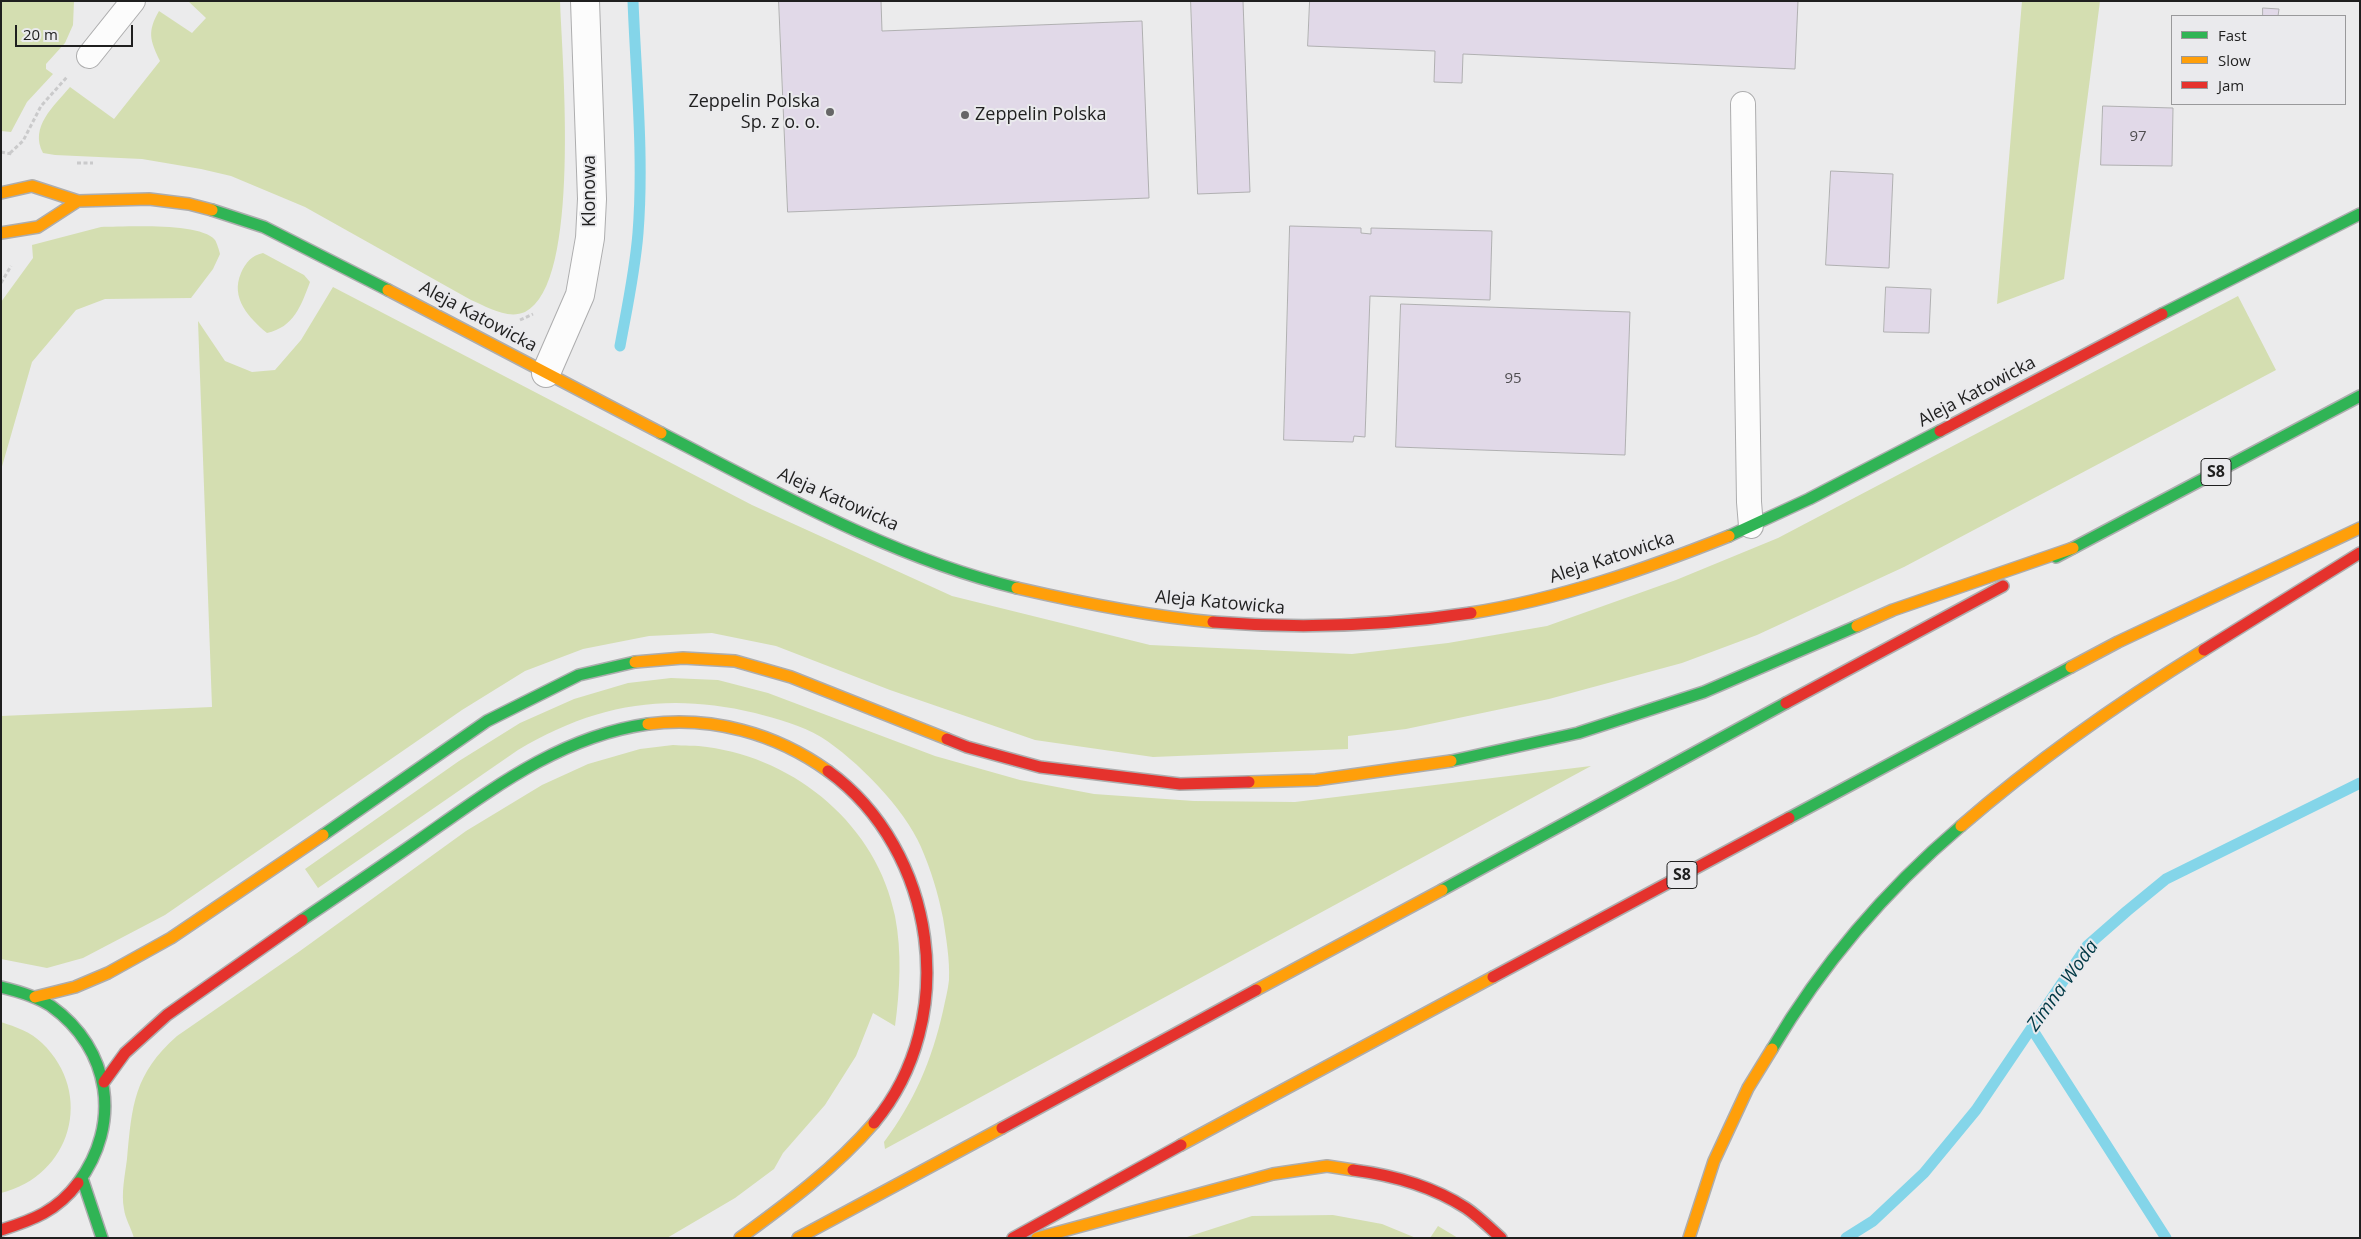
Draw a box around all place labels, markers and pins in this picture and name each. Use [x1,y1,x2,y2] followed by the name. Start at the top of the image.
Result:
[688,91,820,134] place label: Zeppelin Polska Sp. z o. o.
[975,104,1107,126] place label: Zeppelin Polska
[824,106,836,118] marker: Zeppelin Polska Sp. z o. o.
[959,109,971,121] marker: Zeppelin Polska

